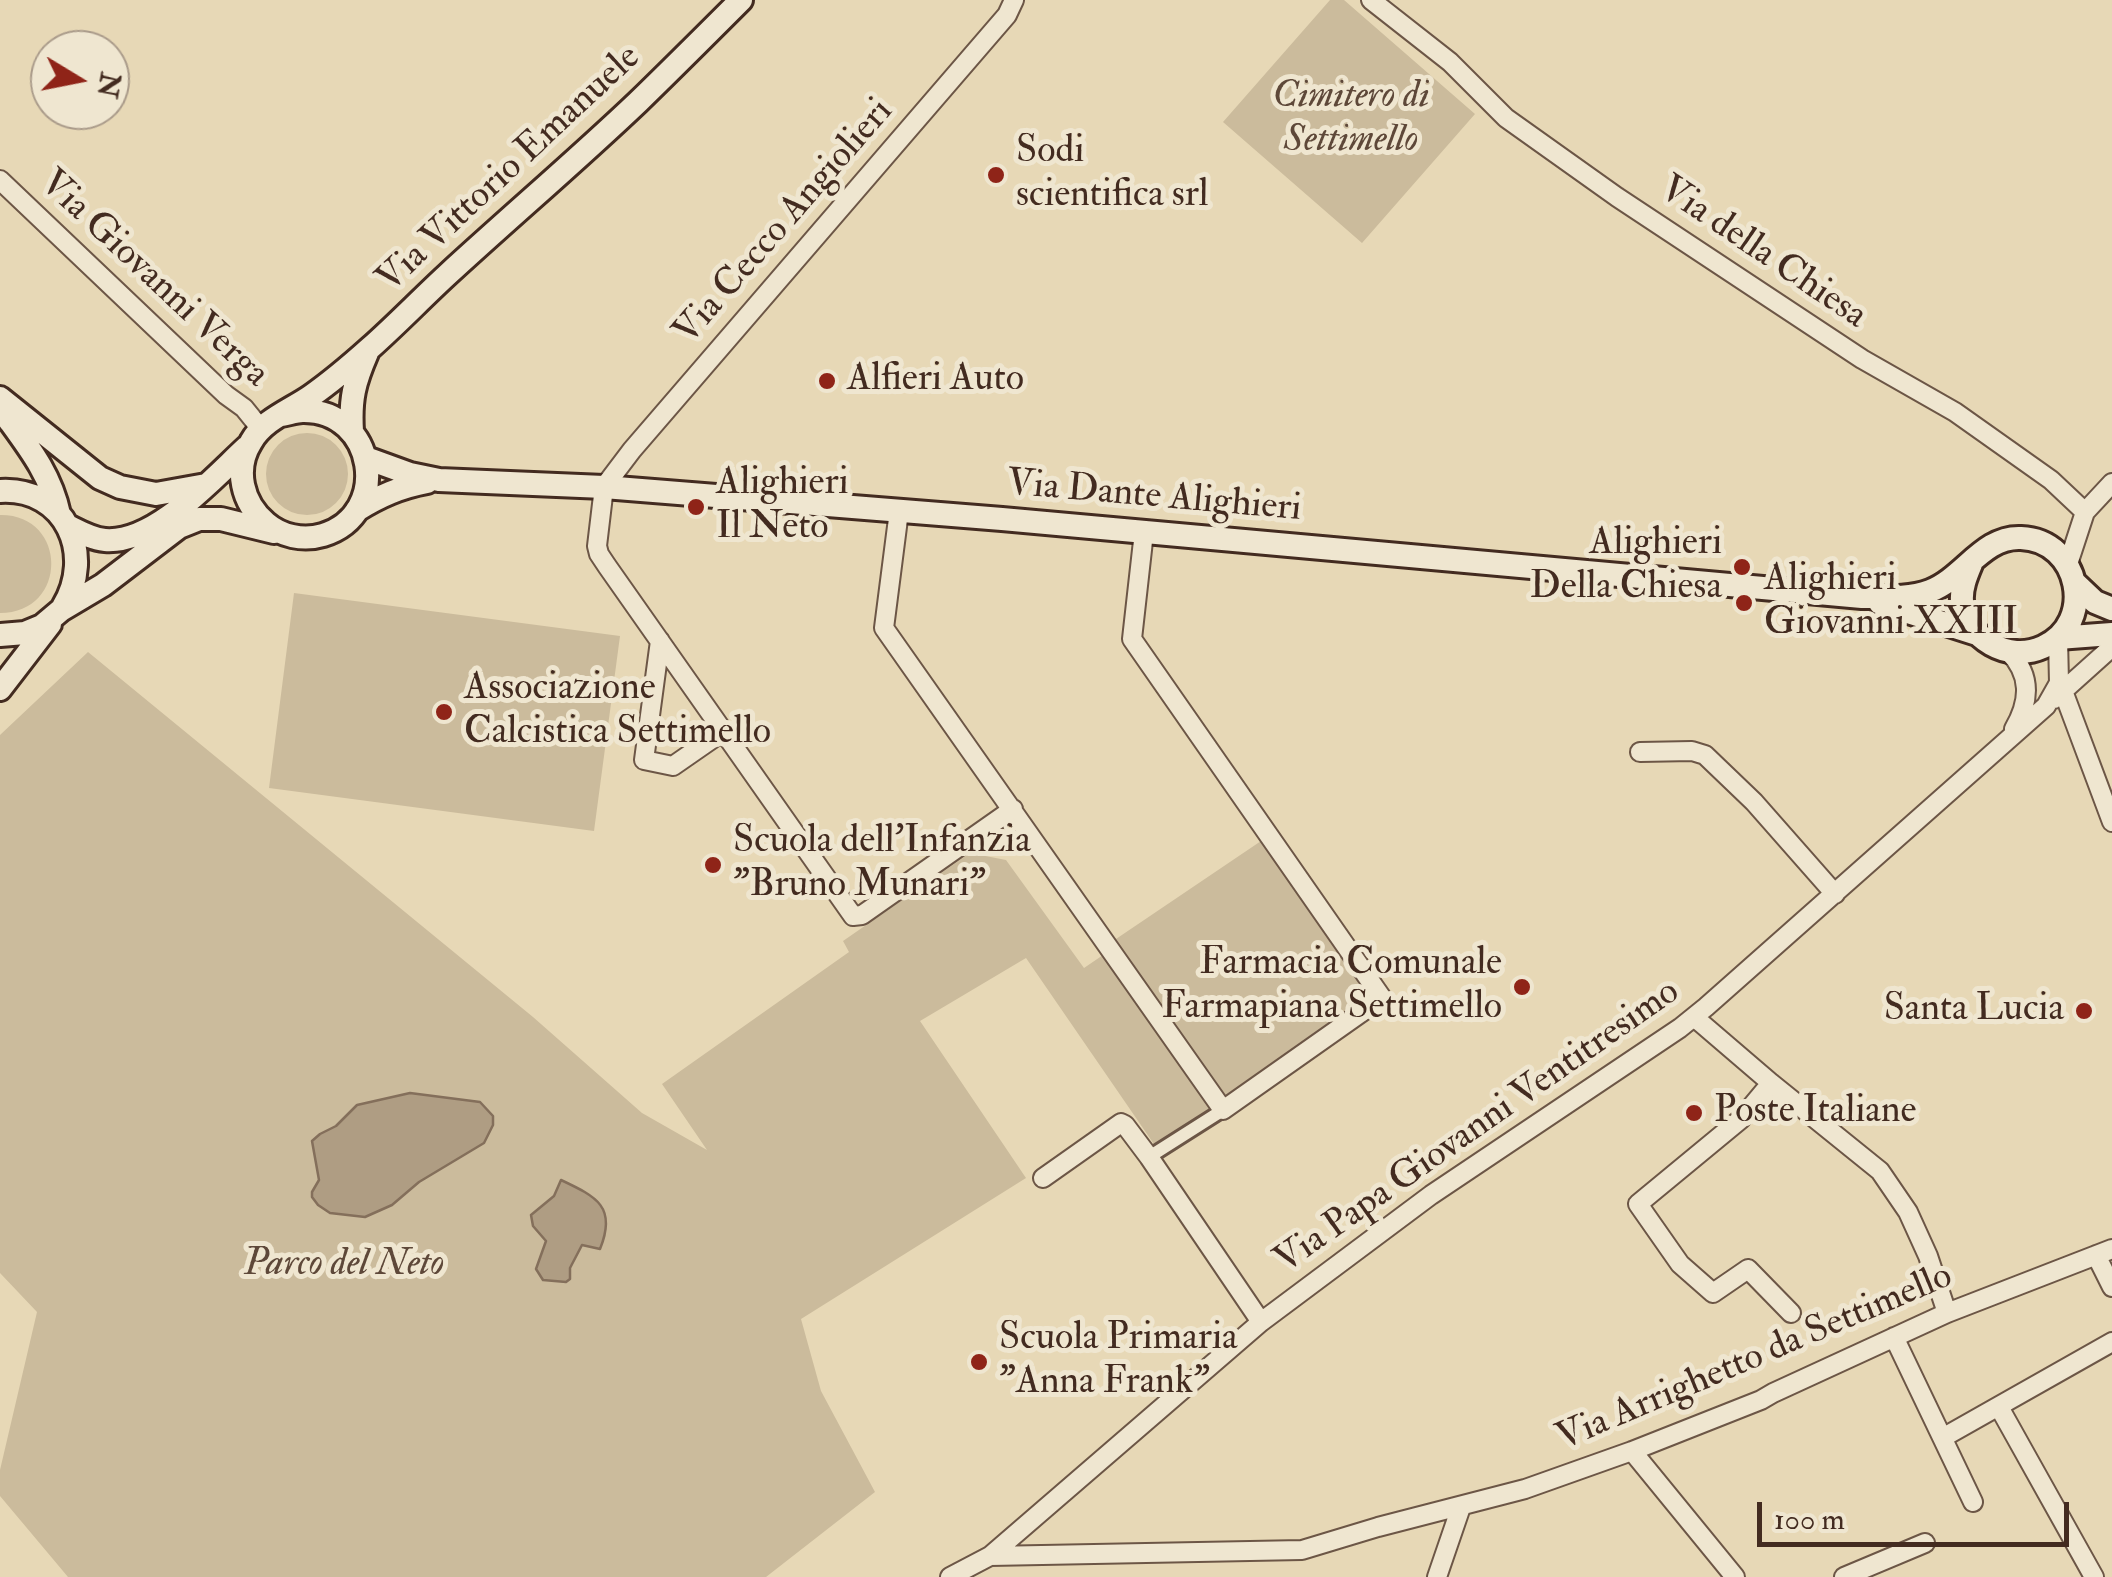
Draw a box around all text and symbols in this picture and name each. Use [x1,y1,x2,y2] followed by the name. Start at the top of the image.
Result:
[30,30,130,130] north arrow
[369,36,651,304] street label: Via Vittorio Emanuele
[89,70,127,100] text: N
[1272,75,1430,164] park label: Cimitero di Settimello
[666,91,904,355] street label: Via Cecco Angiolieri
[1016,130,1209,220] place label: Sodi scientifica srl
[29,162,277,398] street label: Via Giovanni Verga
[985,164,1007,186] marker: Sodi scientifica srl
[1650,168,1874,340] street label: Via della Chiesa
[847,358,1024,404] place label: Alfieri Auto
[816,370,838,392] marker: Alfieri Auto
[716,462,849,552] place label: Alighieri Il Neto
[1005,462,1303,534] street label: Via Dante Alighieri
[685,496,707,518] marker: Alighieri Il Neto
[1530,522,1722,612] place label: Alighieri Della Chiesa
[1731,556,1753,578] marker: Alighieri Della Chiesa
[1764,558,2018,648] place label: Alighieri Giovanni XXIII
[1733,592,1755,614] marker: Alighieri Giovanni XXIII
[464,667,771,756] place label: Associazione Calcistica Settimello
[433,701,455,723] marker: Associazione Calcistica Settimello
[733,820,1031,909] place label: Scuola dell'Infanzia "Bruno Munari"
[702,854,724,876] marker: Scuola dell'Infanzia "Bruno Munari"
[1162,942,1502,1032] place label: Farmacia Comunale Farmapiana Settimello
[1267,971,1689,1285] street label: Via Papa Giovanni Ventitresimo
[1511,976,1533,998] marker: Farmacia Comunale Farmapiana Settimello
[1884,988,2064,1034] place label: Santa Lucia
[2073,1000,2095,1022] marker: Santa Lucia
[1714,1090,1916,1136] place label: Poste Italiane
[1683,1102,1705,1124] marker: Poste Italiane
[244,1243,444,1289] park label: Parco del Neto
[1550,1255,1960,1463] street label: Via Arrighetto da Settimello
[999,1317,1238,1406] place label: Scuola Primaria "Anna Frank"
[968,1351,990,1373] marker: Scuola Primaria "Anna Frank"
[1762,1482,2074,1544] scale bar
[1774,1501,1845,1538] text: 100 m

